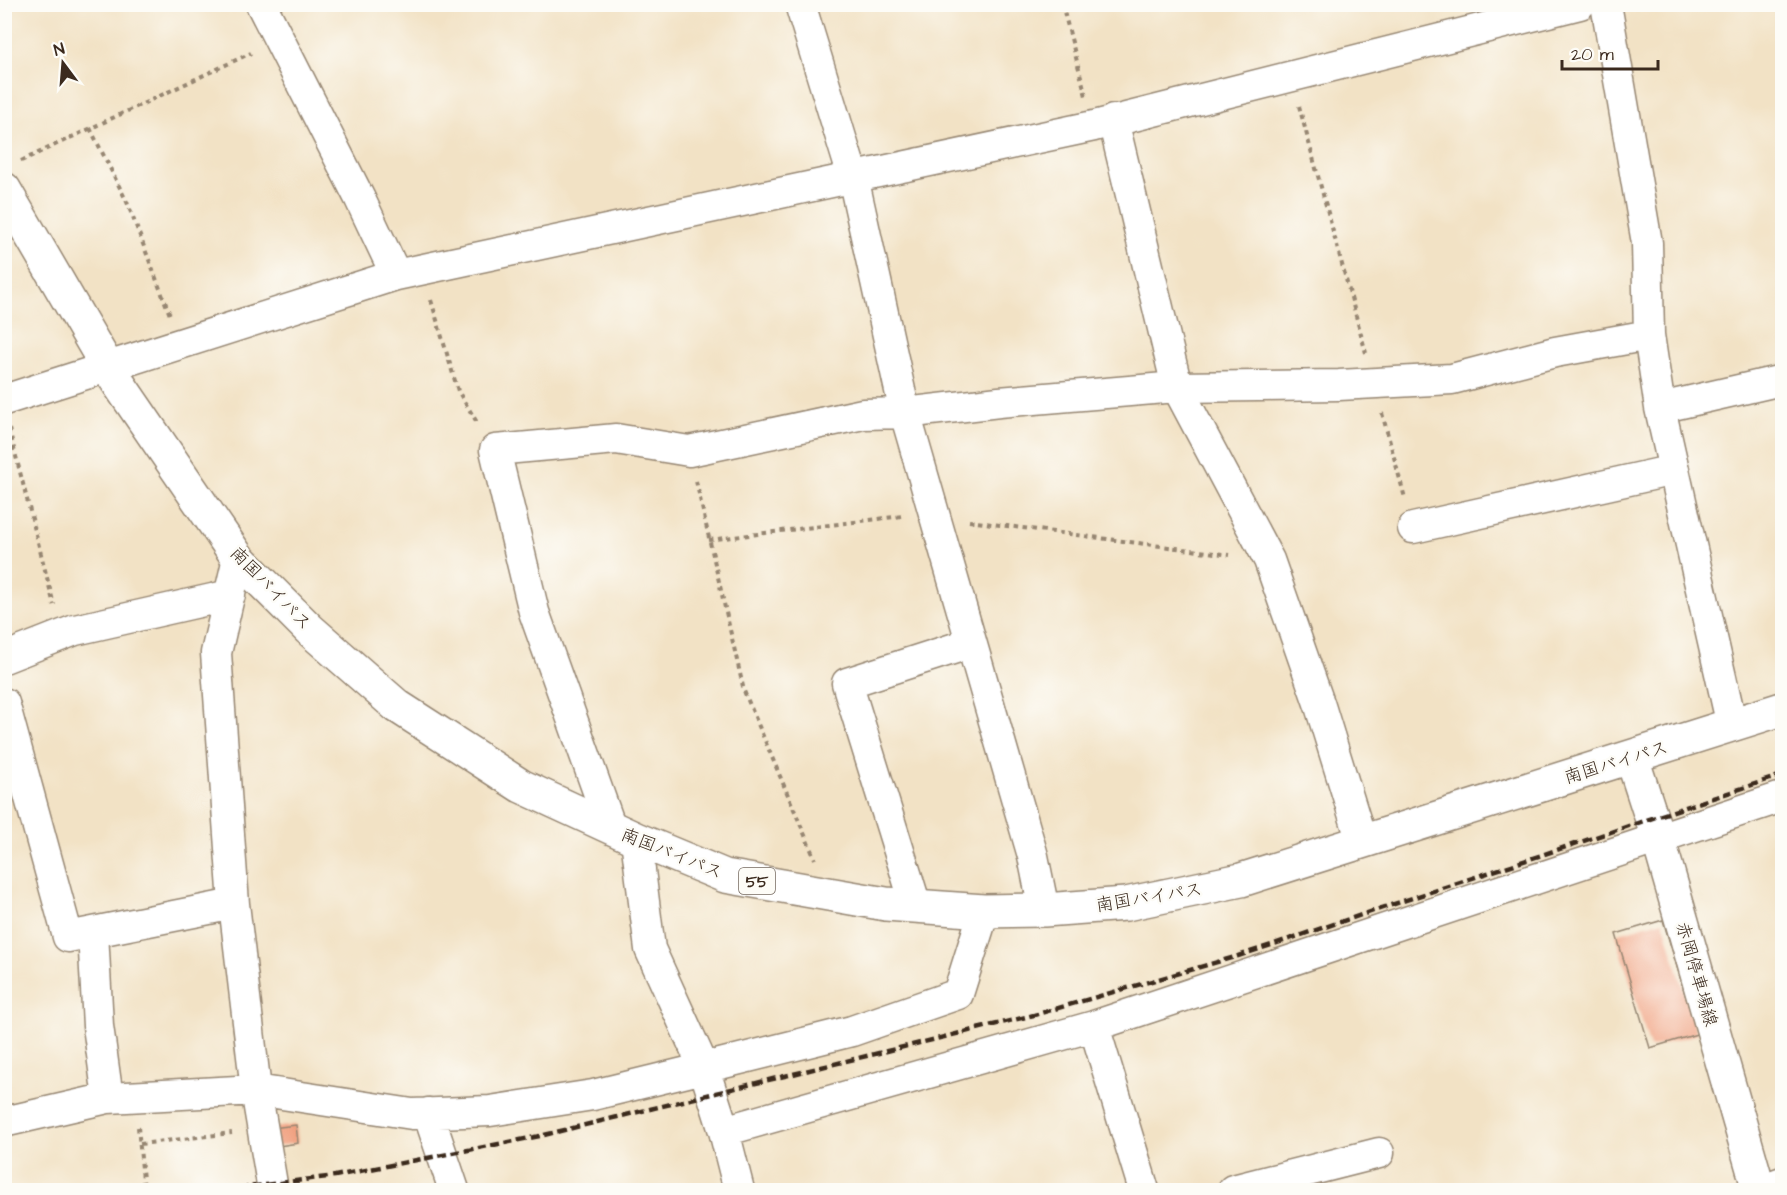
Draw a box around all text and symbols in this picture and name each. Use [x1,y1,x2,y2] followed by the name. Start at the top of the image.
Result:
[33,33,93,93] north arrow
[1562,33,1658,71] scale bar
[51,38,67,61] text: N
[1571,42,1614,67] text: 20 m
[224,541,317,636] street label: 南国バイパス
[1561,735,1671,790] street label: 南国バイパス
[617,822,726,885] street label: 南国バイパス
[739,868,775,894] road number: 55
[1094,877,1204,918] street label: 南国バイパス
[1670,919,1723,1029] street label: 赤岡停車場線

